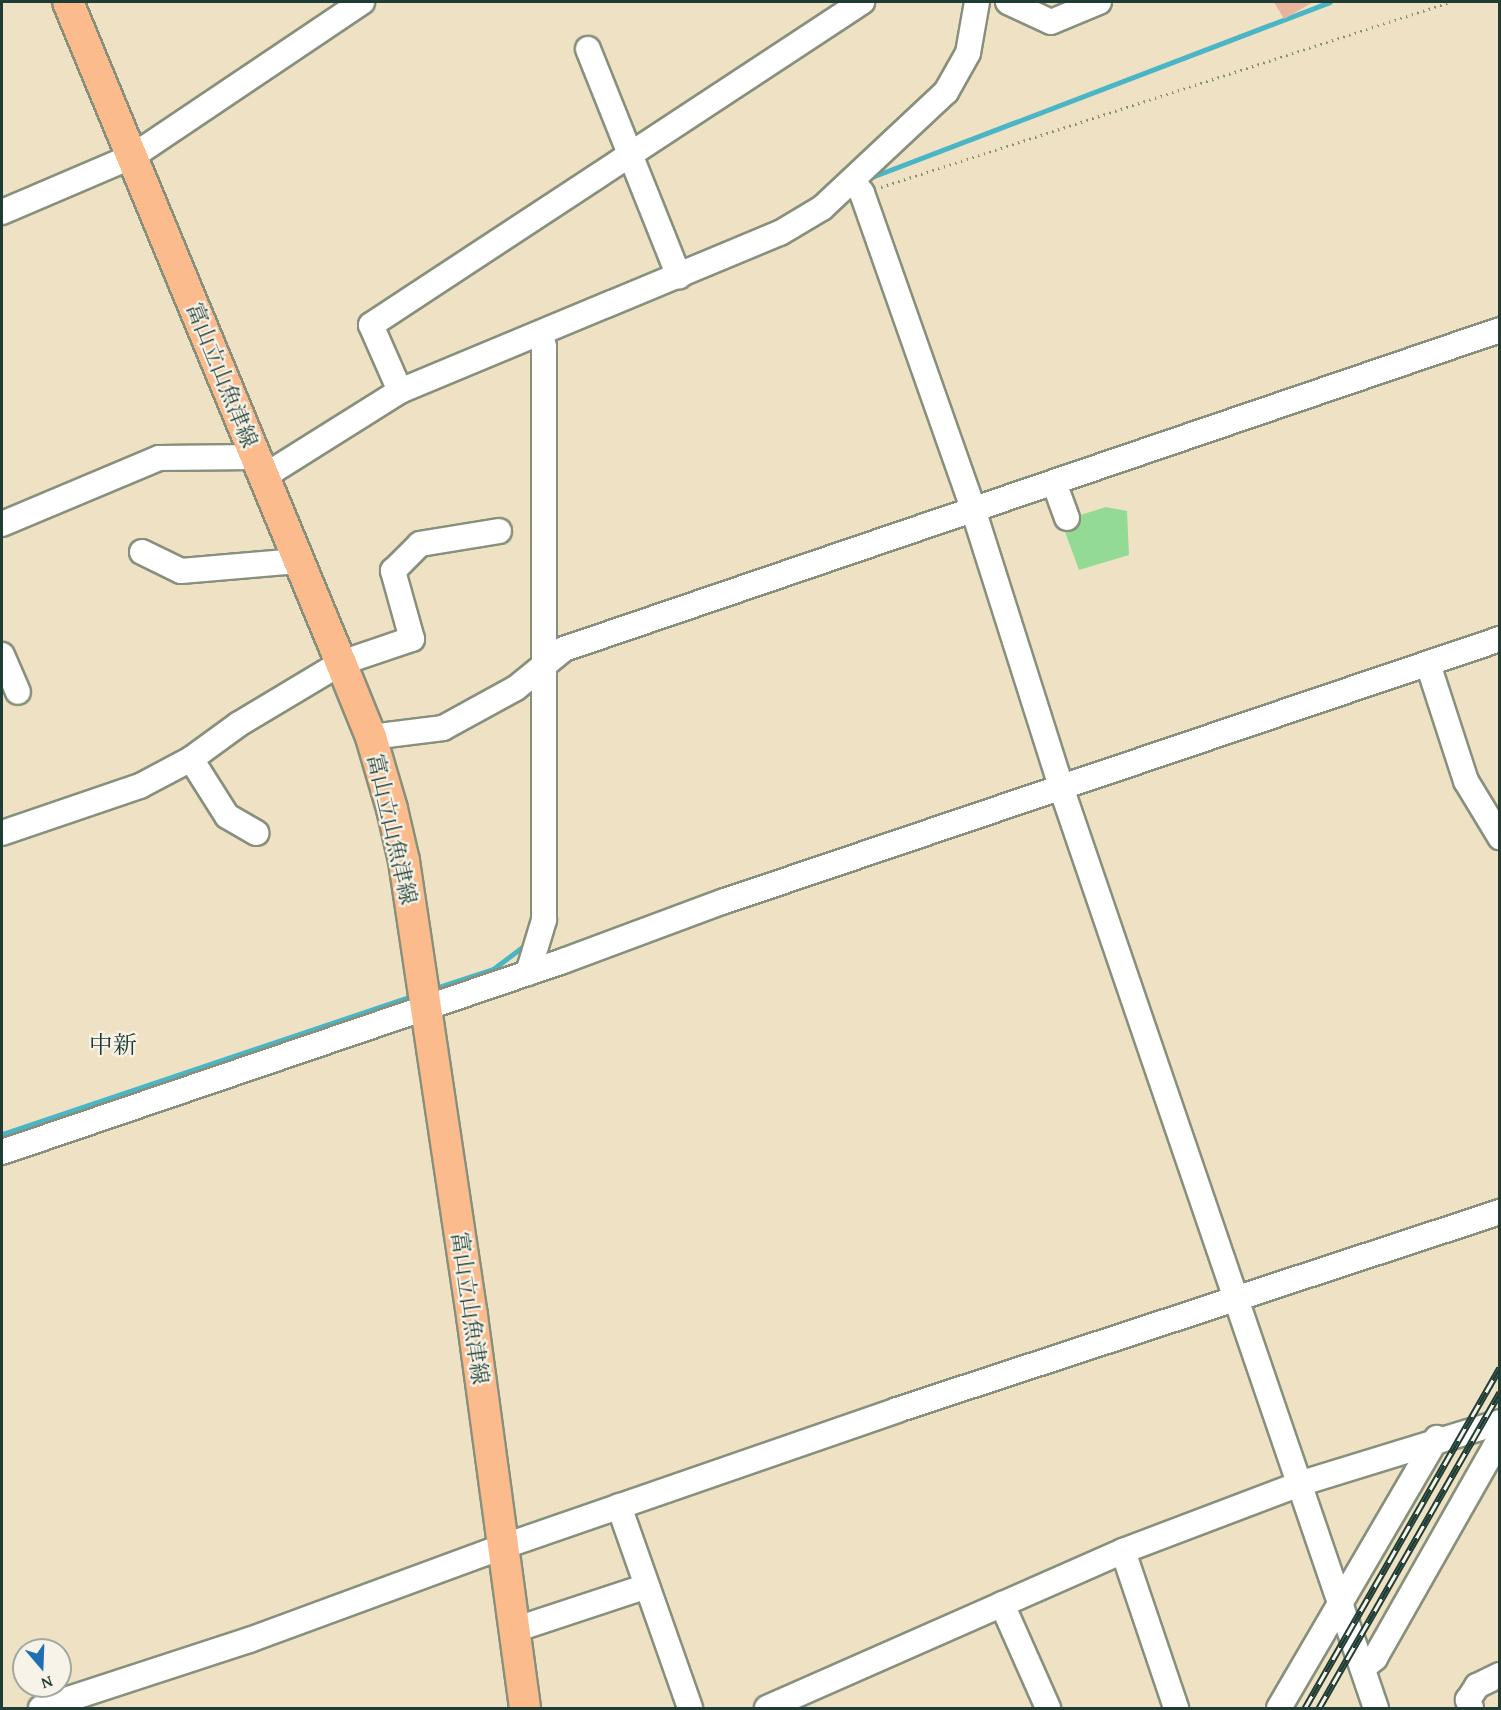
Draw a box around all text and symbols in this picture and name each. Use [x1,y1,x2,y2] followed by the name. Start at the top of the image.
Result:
[181,299,263,451] street label: 富山立山魚津線
[362,751,422,907] street label: 富山立山魚津線
[89,1031,137,1059] district label: 中新
[446,1230,494,1386] street label: 富山立山魚津線
[12,1638,72,1698] north arrow
[38,1670,56,1696] text: N

